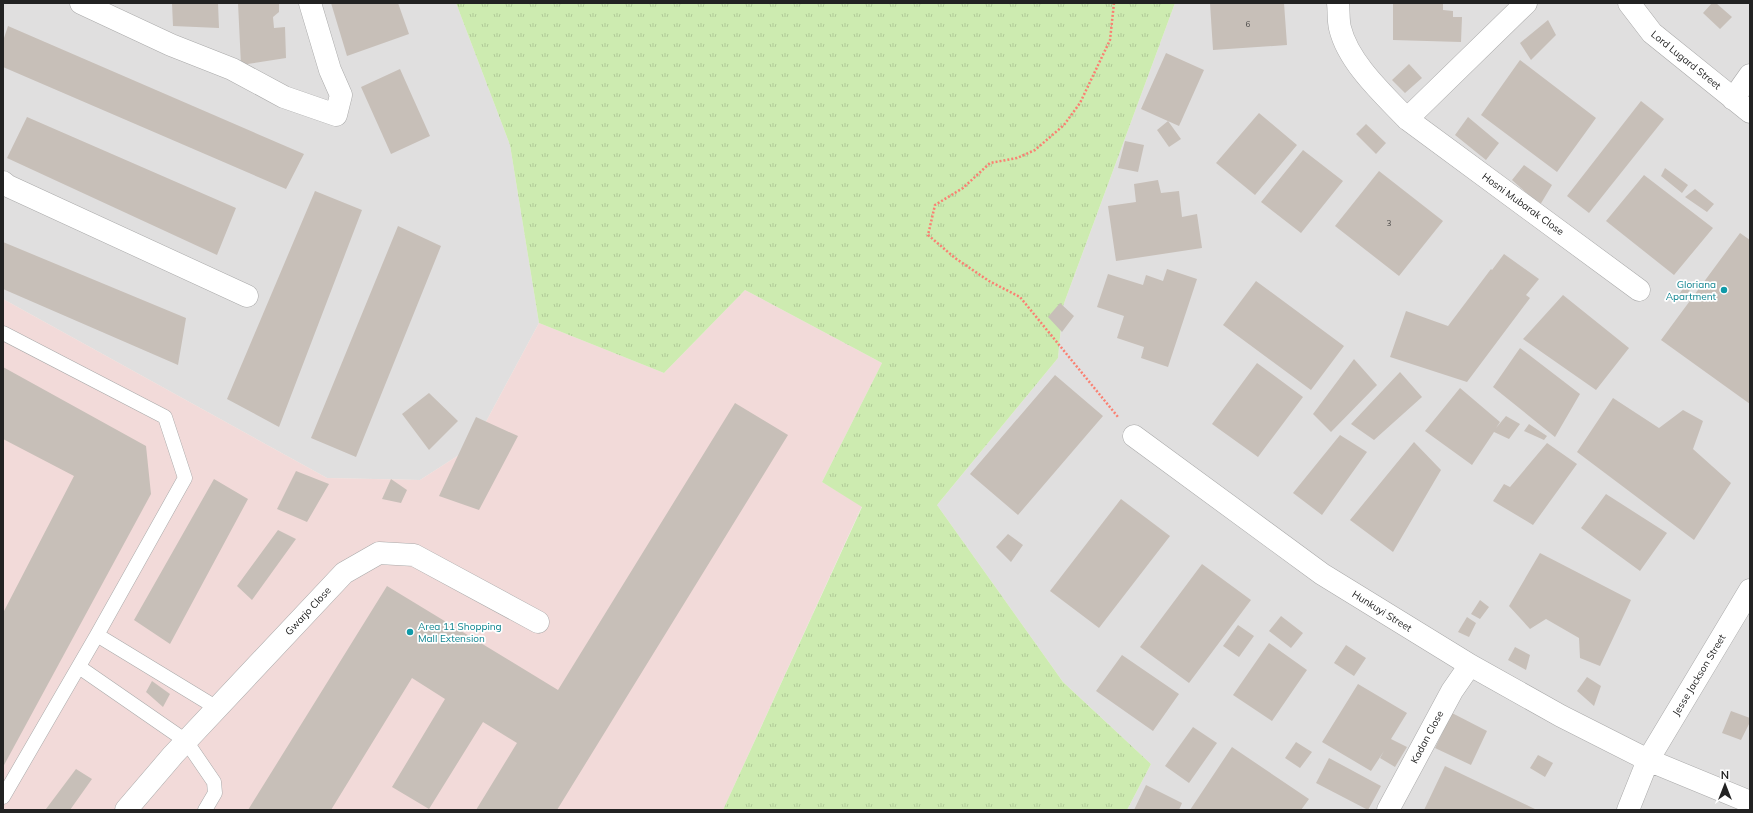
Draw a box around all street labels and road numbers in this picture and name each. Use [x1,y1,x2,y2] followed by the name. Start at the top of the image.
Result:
[1648,28,1724,93] street label: Lord Lugard Street
[1479,170,1567,238] street label: Hosni Mubarak Close
[282,584,334,638] street label: Gwarjo Close
[1350,587,1415,635] street label: Hunkuyi Street
[1670,631,1729,718] street label: Jesse Jackson Street
[1408,708,1446,766] street label: Kadan Close

